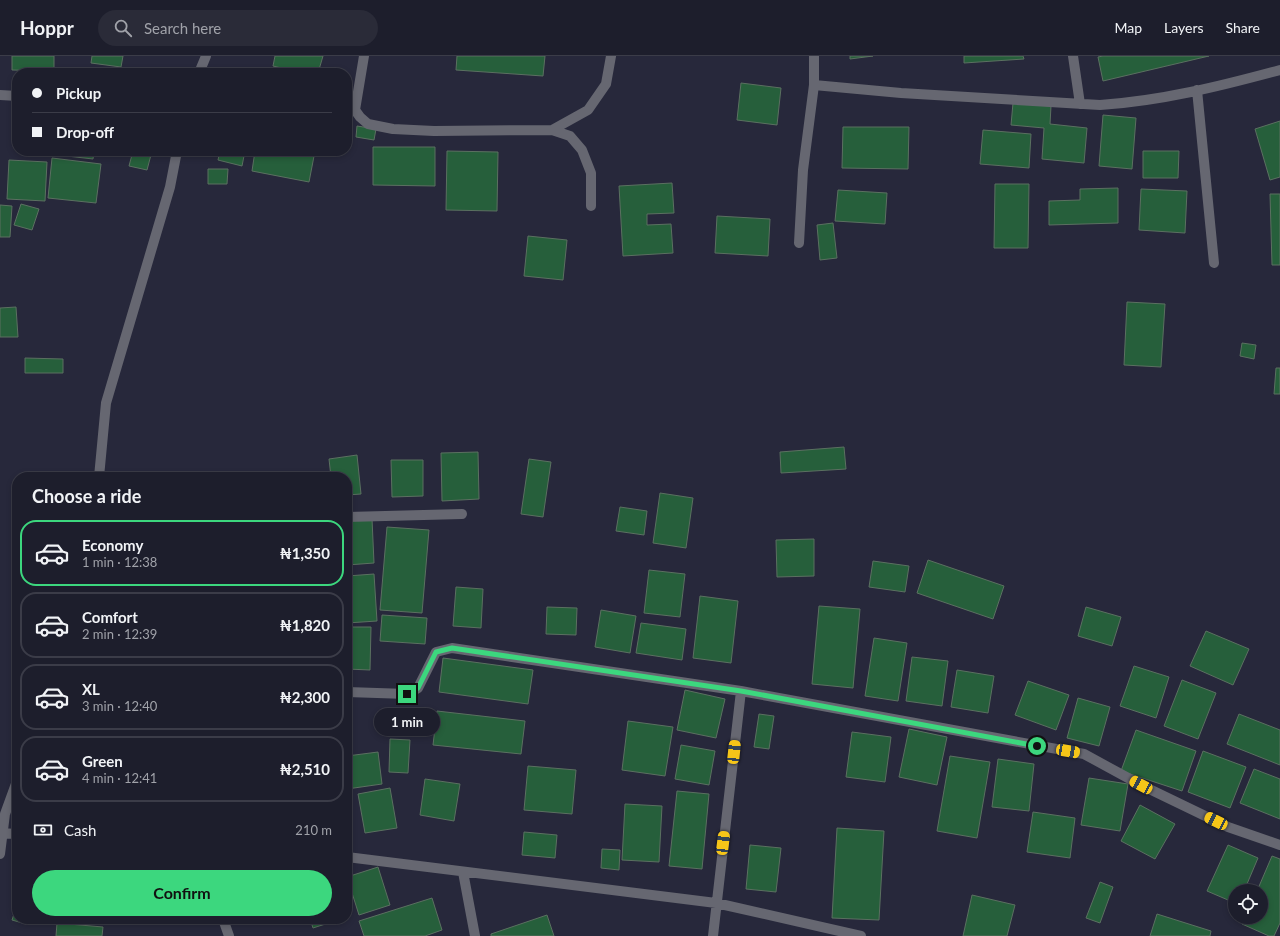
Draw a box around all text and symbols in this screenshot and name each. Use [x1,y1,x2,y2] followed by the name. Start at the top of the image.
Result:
[98,10,378,46] search box
[20,16,74,39] text: Hoppr
[112,17,134,39] icon: search
[144,19,221,37] text: Search here
[1114,19,1142,36] text: Map
[1164,19,1204,36] text: Layers
[1226,19,1260,36] text: Share
[56,84,101,102] text: Pickup
[56,123,114,141] text: Drop-off
[32,485,141,507] text: Choose a ride
[34,535,70,571] icon: car
[82,536,143,554] text: Economy
[280,544,330,562] text: ₦1,350
[82,554,157,570] text: 1 min · 12:38
[34,607,70,643] icon: car
[82,608,138,626] text: Comfort
[280,616,330,634] text: ₦1,820
[82,626,157,642] text: 2 min · 12:39
[34,679,70,715] icon: car
[82,680,100,698] text: XL
[398,685,416,703] route end
[280,688,330,706] text: ₦2,300
[82,698,157,714] text: 3 min · 12:40
[374,708,440,736] callout: 1 min
[391,714,423,730] text: 1 min
[1028,737,1046,755] route start
[727,739,741,765] car
[1055,743,1081,759] car
[34,751,70,787] icon: car
[82,752,123,770] text: Green
[280,760,330,778] text: ₦2,510
[82,770,157,786] text: 4 min · 12:41
[1128,774,1154,796] car
[1203,810,1229,832] car
[32,819,54,841] icon: cash
[64,821,96,839] text: Cash
[295,822,332,838] text: 210 m
[716,830,730,856] car
[32,870,332,916] button: Confirm
[1228,884,1268,924] map controls
[1228,884,1268,924] button: locate

